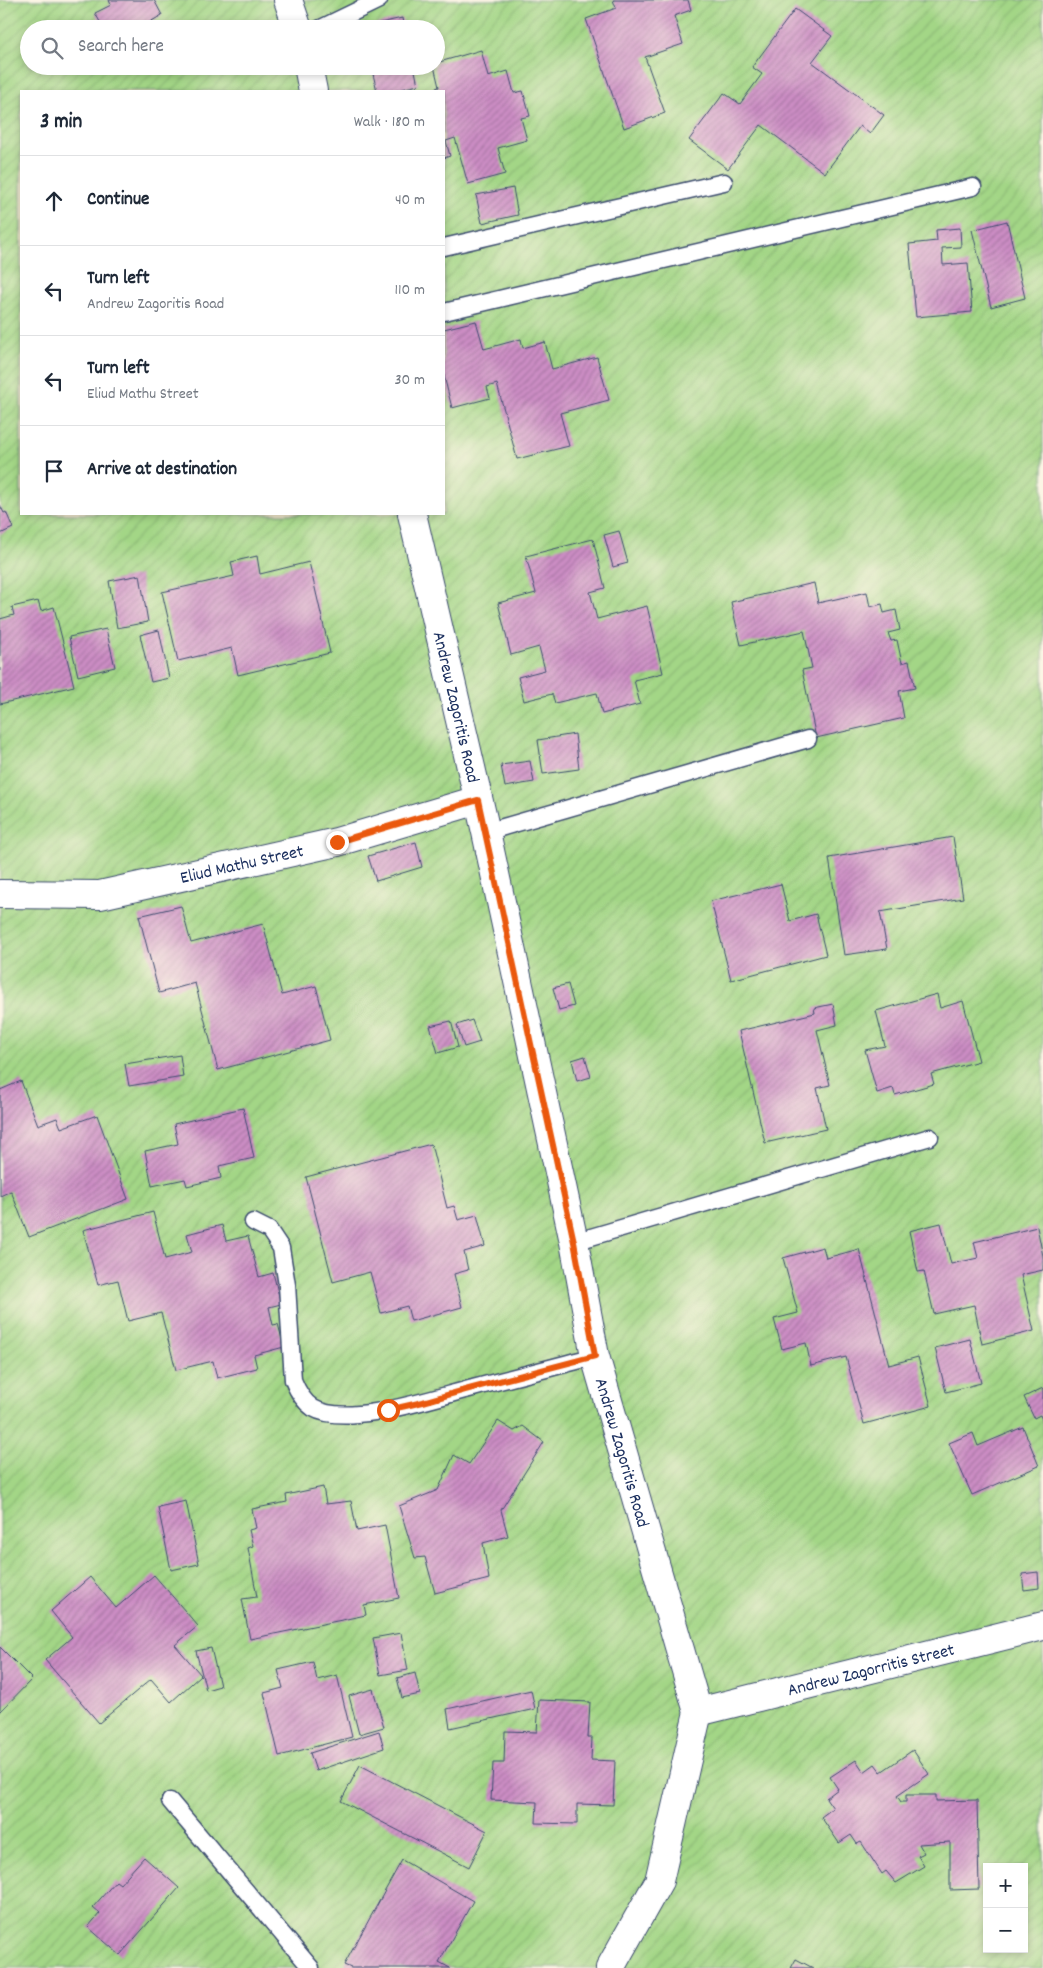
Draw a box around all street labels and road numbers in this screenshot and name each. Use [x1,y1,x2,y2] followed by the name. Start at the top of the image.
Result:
[425,629,484,786] street label: Andrew Zagoritis Road
[178,840,306,892] street label: Eliud Mathu Street
[587,1375,654,1531] street label: Andrew Zagoritis Road
[785,1638,958,1704] street label: Andrew Zagorritis Street

